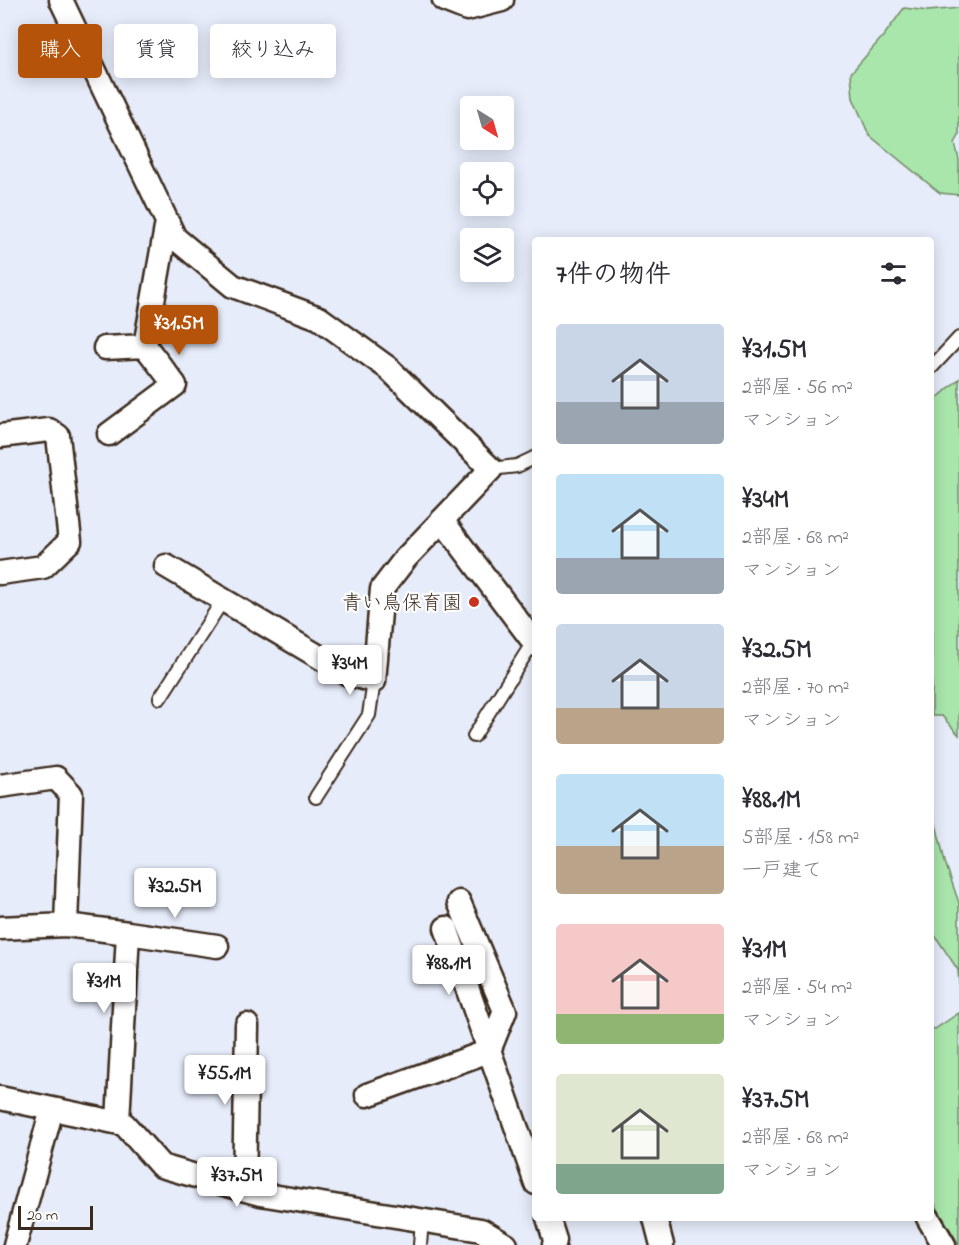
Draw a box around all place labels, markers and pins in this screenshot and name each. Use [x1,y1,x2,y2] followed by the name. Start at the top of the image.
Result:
[130,305,228,356] pin: ¥31.5M
[342,590,462,619] place label: 青い鳥保育園
[467,595,481,609] marker: 青い鳥保育園
[314,645,386,696] pin: ¥34M
[126,868,224,919] pin: ¥32.5M
[400,945,498,996] pin: ¥88.1M
[68,963,140,1014] pin: ¥31M
[176,1055,274,1106] pin: ¥55.1M
[188,1157,286,1208] pin: ¥37.5M

